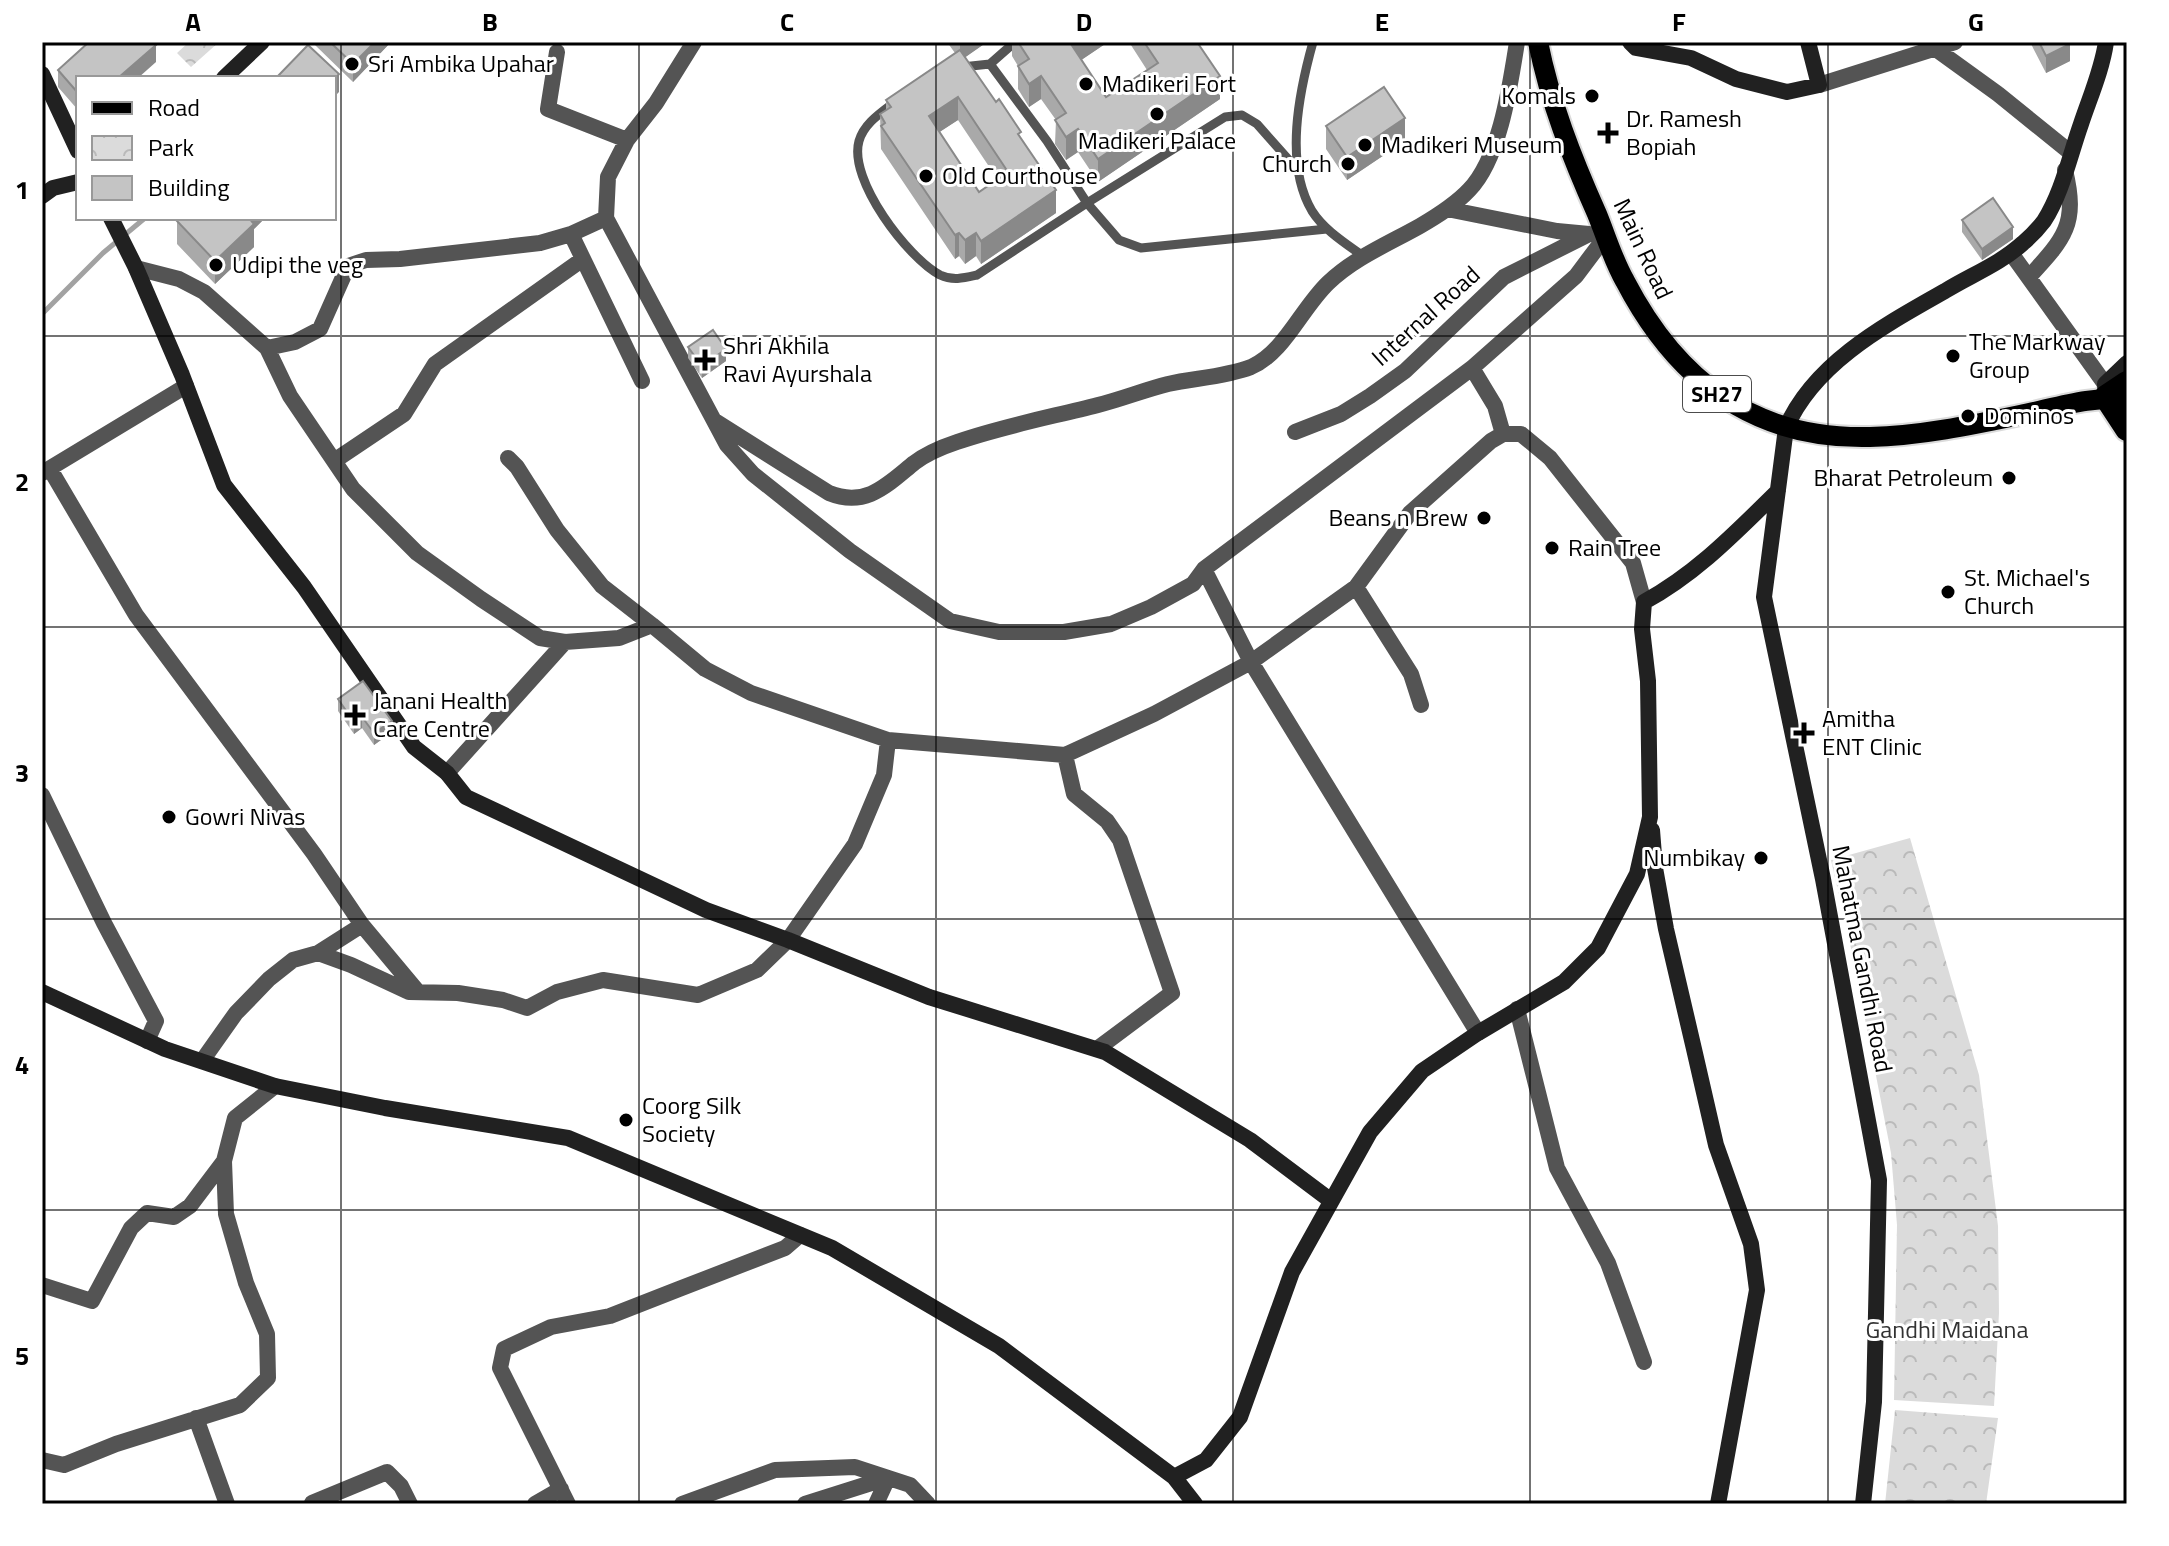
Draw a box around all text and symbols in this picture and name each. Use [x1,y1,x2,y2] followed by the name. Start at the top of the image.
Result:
[185,2,201,41] text: A
[482,2,498,41] text: B
[780,2,794,41] text: C
[1076,2,1092,41] text: D
[1375,2,1389,41] text: E
[1672,2,1686,41] text: F
[1968,2,1984,41] text: G
[368,45,554,81] place label: Sri Ambika Upahar
[343,55,361,73] marker: Sri Ambika Upahar
[1102,65,1236,101] place label: Madikeri Fort
[1077,75,1095,93] marker: Madikeri Fort
[76,76,336,220] legend
[1501,77,1576,113] place label: Komals
[1583,87,1601,105] marker: Komals
[148,89,200,125] text: Road
[1626,100,1742,164] place label: Dr. Ramesh Bopiah
[1148,105,1166,123] marker: Madikeri Palace
[1078,122,1236,158] place label: Madikeri Palace
[1597,122,1619,144] marker: Dr. Ramesh Bopiah
[1381,126,1562,162] place label: Madikeri Museum
[148,129,194,165] text: Park
[1356,136,1374,154] marker: Madikeri Museum
[1262,145,1332,181] place label: Church
[1339,155,1357,173] marker: Church
[942,157,1098,193] place label: Old Courthouse
[917,167,935,185] marker: Old Courthouse
[148,169,230,205] text: Building
[15,170,29,209] text: 1
[1605,192,1683,305] street label: Main Road
[232,246,363,282] place label: Udipi the veg
[207,256,225,274] marker: Udipi the veg
[1363,257,1488,374] street label: Internal Road
[1969,323,2106,387] place label: The Markway Group
[723,327,872,391] place label: Shri Akhila Ravi Ayurshala
[1944,347,1962,365] marker: The Markway Group
[694,349,716,371] marker: Shri Akhila Ravi Ayurshala
[1683,376,1751,412] road number: SH27
[1984,397,2074,433] place label: Dominos
[1959,407,1977,425] marker: Dominos
[1813,459,1993,495] place label: Bharat Petroleum
[15,462,29,501] text: 2
[2000,469,2018,487] marker: Bharat Petroleum
[1328,499,1468,535] place label: Beans n Brew
[1475,509,1493,527] marker: Beans n Brew
[1568,529,1661,565] place label: Rain Tree
[1543,539,1561,557] marker: Rain Tree
[1964,559,2090,623] place label: St. Michael's Church
[1939,583,1957,601] marker: St. Michael's Church
[373,682,507,746] place label: Janani Health Care Centre
[1822,700,1922,764] place label: Amitha ENT Clinic
[344,704,366,726] marker: Janani Health Care Centre
[1793,722,1815,744] marker: Amitha ENT Clinic
[15,753,29,792] text: 3
[185,798,305,834] place label: Gowri Nivas
[160,808,178,826] marker: Gowri Nivas
[1643,839,1745,875] place label: Numbikay
[1823,842,1903,1075] street label: Mahatma Gandhi Road
[1752,849,1770,867] marker: Numbikay
[15,1045,29,1084] text: 4
[642,1087,742,1151] place label: Coorg Silk Society
[617,1111,635,1129] marker: Coorg Silk Society
[1866,1311,2028,1347] park label: Gandhi Maidana
[15,1336,29,1375] text: 5

